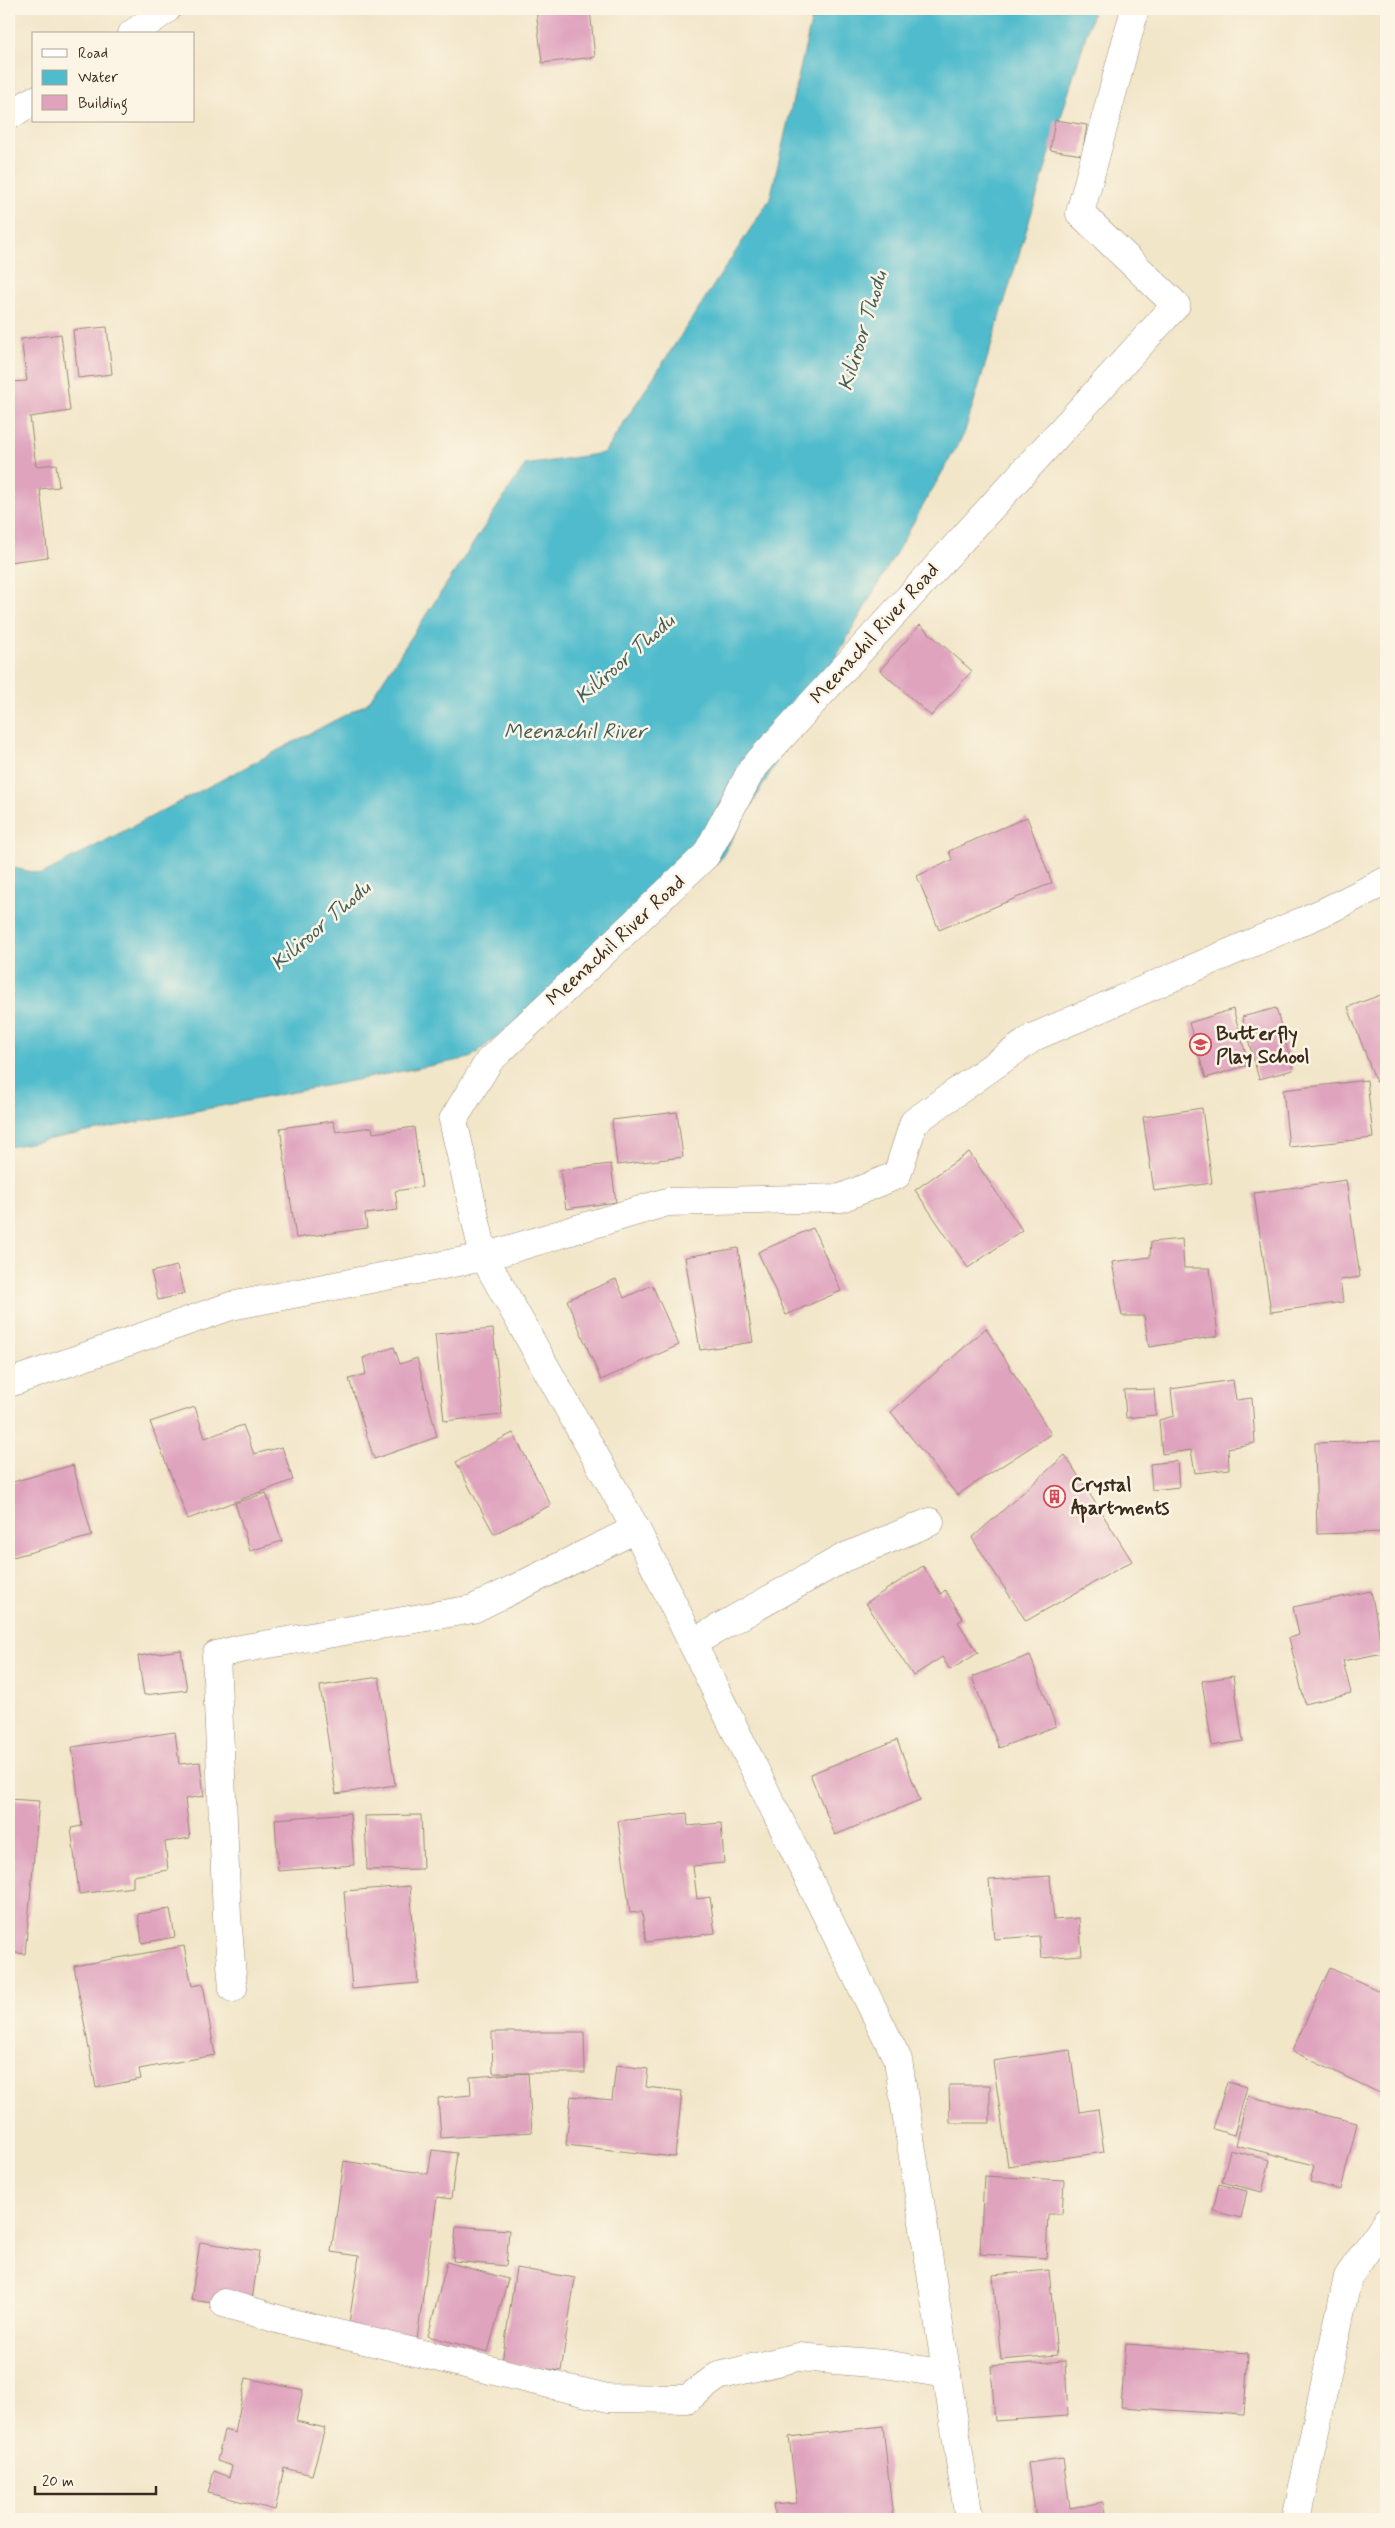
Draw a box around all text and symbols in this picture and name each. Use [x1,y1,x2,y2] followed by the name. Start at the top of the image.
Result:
[32,32,195,122] legend
[78,44,108,64] text: Road
[78,68,118,88] text: Water
[78,94,128,115] text: Building
[832,266,895,394] water label: Kiliroor Thodu
[804,558,946,710] street label: Meenachil River Road
[569,607,682,710] water label: Kiliroor Thodu
[504,718,648,746] water label: Meenachil River
[540,869,692,1013] street label: Meenachil River Road
[265,874,378,977] water label: Kiliroor Thodu
[1216,1021,1310,1071] place label: Butterfly Play School
[1188,1033,1212,1057] school or university icon: Butterfly Play School
[1071,1472,1169,1523] place label: Crystal Apartments
[1043,1485,1067,1509] building icon: Crystal Apartments
[35,2463,156,2495] scale bar
[42,2472,74,2492] text: 20 m

